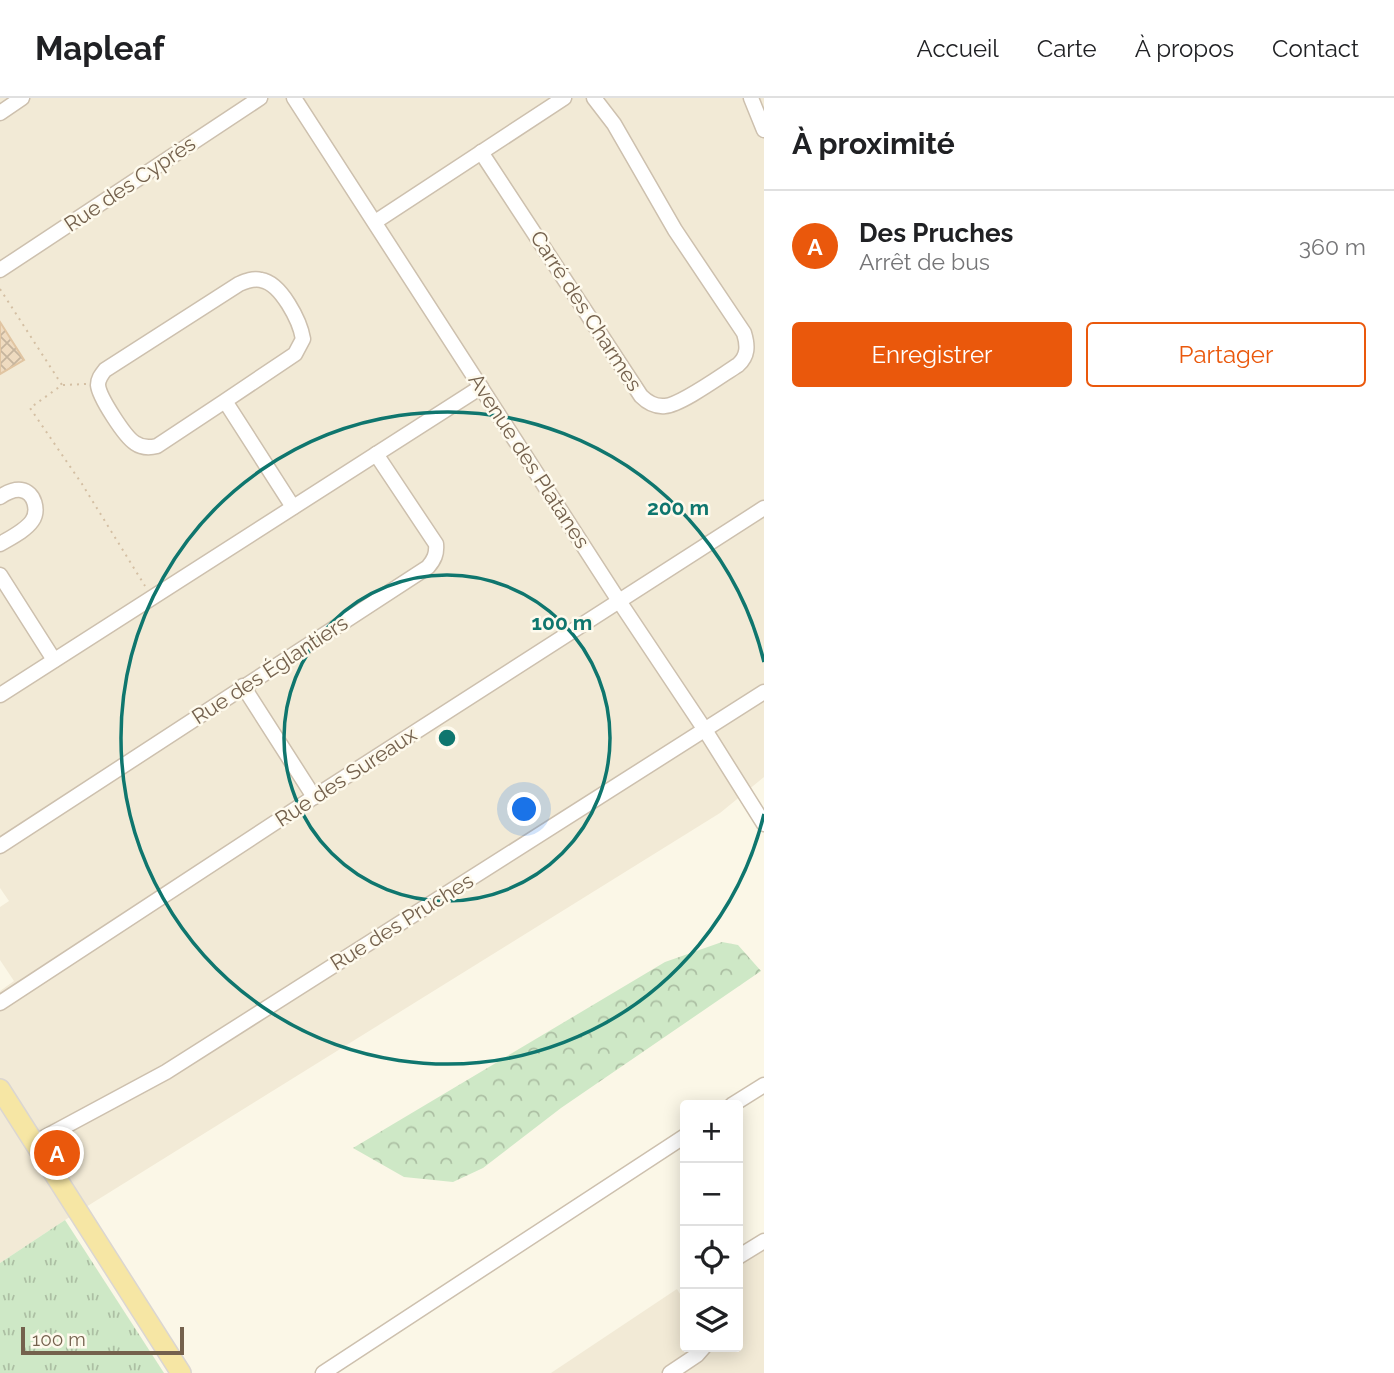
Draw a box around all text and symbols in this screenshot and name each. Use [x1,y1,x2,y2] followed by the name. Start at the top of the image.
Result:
[35,29,165,68] text: Mapleaf
[917,34,999,63] text: Accueil
[1037,34,1097,63] text: Carte
[1135,34,1234,63] text: À propos
[1272,34,1359,63] text: Contact
[792,126,955,161] text: À proximité
[59,130,200,237] street label: Rue des Cyprès
[859,218,1013,248] text: Des Pruches
[525,226,648,396] street label: Carré des Charmes
[807,233,823,260] text: A
[1299,233,1366,260] text: 360 m
[859,248,990,275] text: Arrêt de bus
[792,322,1072,387] button: Enregistrer
[1086,322,1366,387] button: Partager
[464,369,595,553] street label: Avenue des Platanes
[647,495,709,520] text: 200 m
[187,610,352,729] street label: Rue des Églantiers
[532,610,592,635] text: 100 m
[270,721,422,832] street label: Rue des Sureaux
[435,726,459,750] centre of rings
[507,792,541,826] your location
[326,868,478,976] street label: Rue des Pruches
[680,1100,743,1352] map controls
[680,1100,743,1163] button: +
[34,1127,80,1179] pin: A
[680,1163,743,1226] button: −
[680,1226,743,1289] button: locate
[680,1289,743,1352] button: layers
[21,1324,184,1356] scale bar
[32,1328,86,1350] text: 100 m

